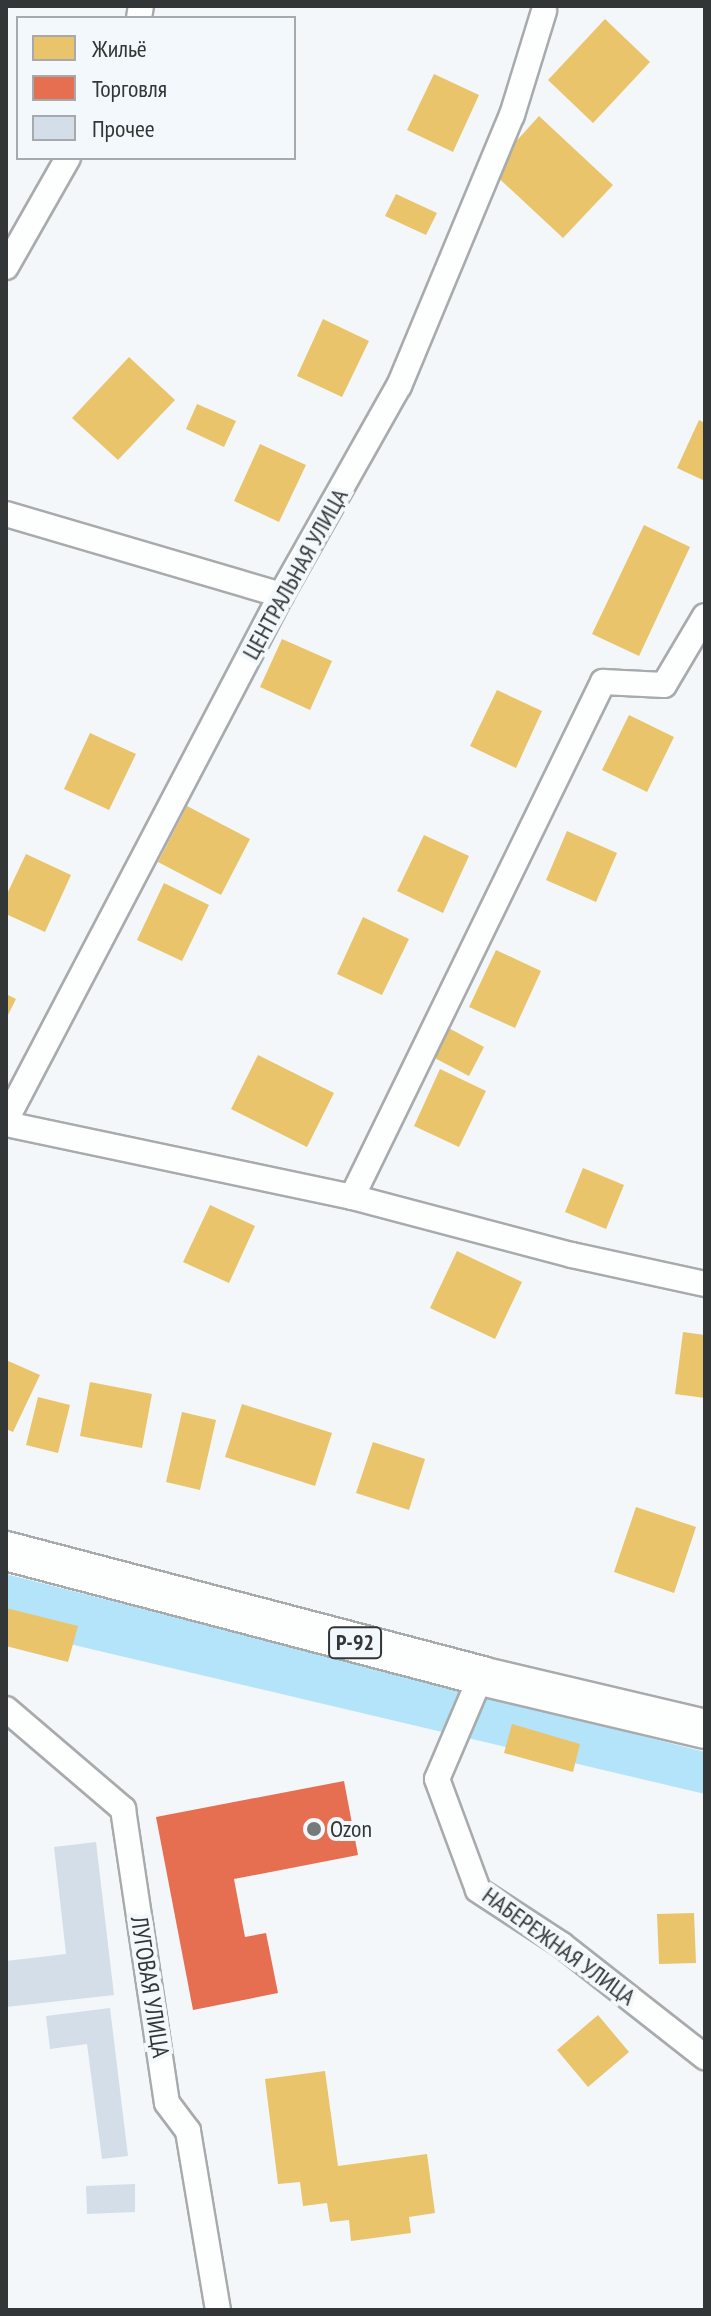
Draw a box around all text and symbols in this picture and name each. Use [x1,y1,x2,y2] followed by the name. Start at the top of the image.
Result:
[16,16,296,160] legend
[92,33,147,64] text: Жильё
[92,73,167,104] text: Торговля
[92,113,155,144] text: Прочее
[236,483,354,665] street label: ЦЕНТРАЛЬНАЯ УЛИЦА
[327,1625,383,1661] road number: Р-92
[330,1815,372,1843] place label: Ozon
[305,1820,323,1838] marker: Ozon
[477,1881,641,2011] street label: НАБЕРЕЖНАЯ УЛИЦА
[125,1914,175,2060] street label: ЛУГОВАЯ УЛИЦА

